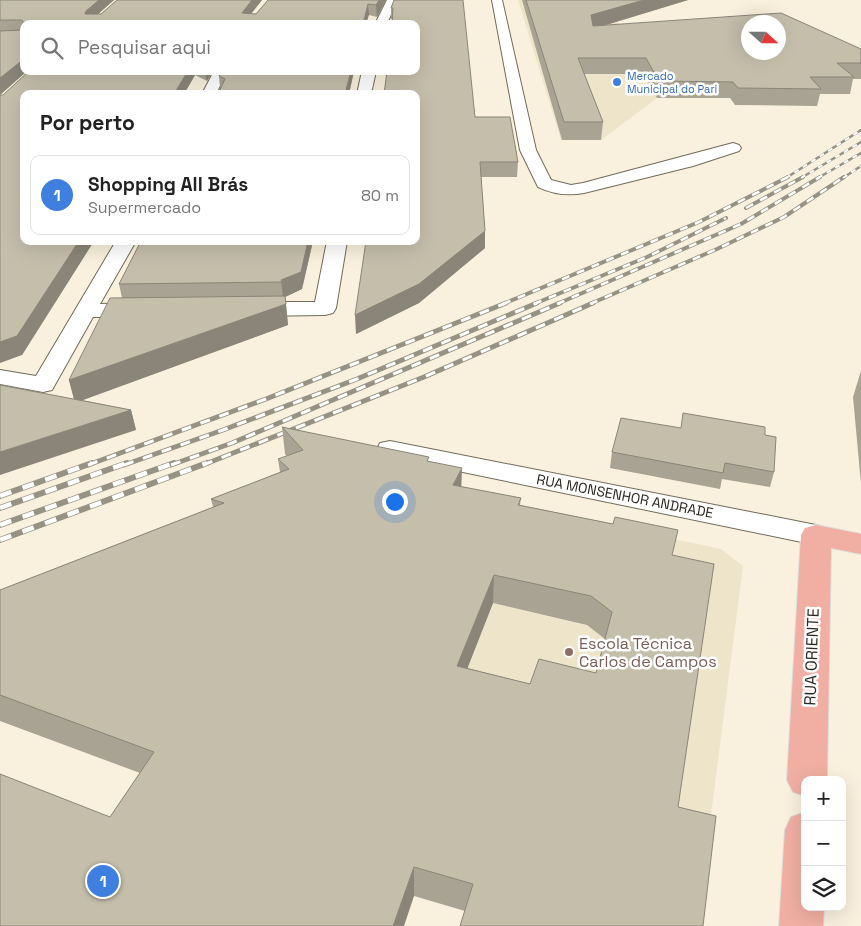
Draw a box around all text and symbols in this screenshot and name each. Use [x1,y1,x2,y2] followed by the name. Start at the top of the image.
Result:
[741,15,786,60] north arrow
[20,20,420,75] search box
[38,34,66,62] icon: search
[78,35,211,60] text: Pesquisar aqui
[627,69,718,96] place label: Mercado Municipal do Pari
[611,76,623,88] marker: Mercado Municipal do Pari
[40,109,135,136] text: Por perto
[88,172,248,197] text: Shopping All Brás
[53,185,61,206] text: 1
[361,185,399,206] text: 80 m
[88,197,201,218] text: Supermercado
[535,470,715,522] street label: RUA MONSENHOR ANDRADE
[382,489,408,515] your location
[799,608,824,706] street label: RUA ORIENTE
[579,633,717,672] place label: Escola Técnica Carlos de Campos
[563,646,575,658] marker: Escola Técnica Carlos de Campos
[801,776,846,911] map controls
[801,776,846,821] button: +
[801,821,846,866] button: −
[87,862,119,900] pin: 1
[801,866,846,911] button: layers

